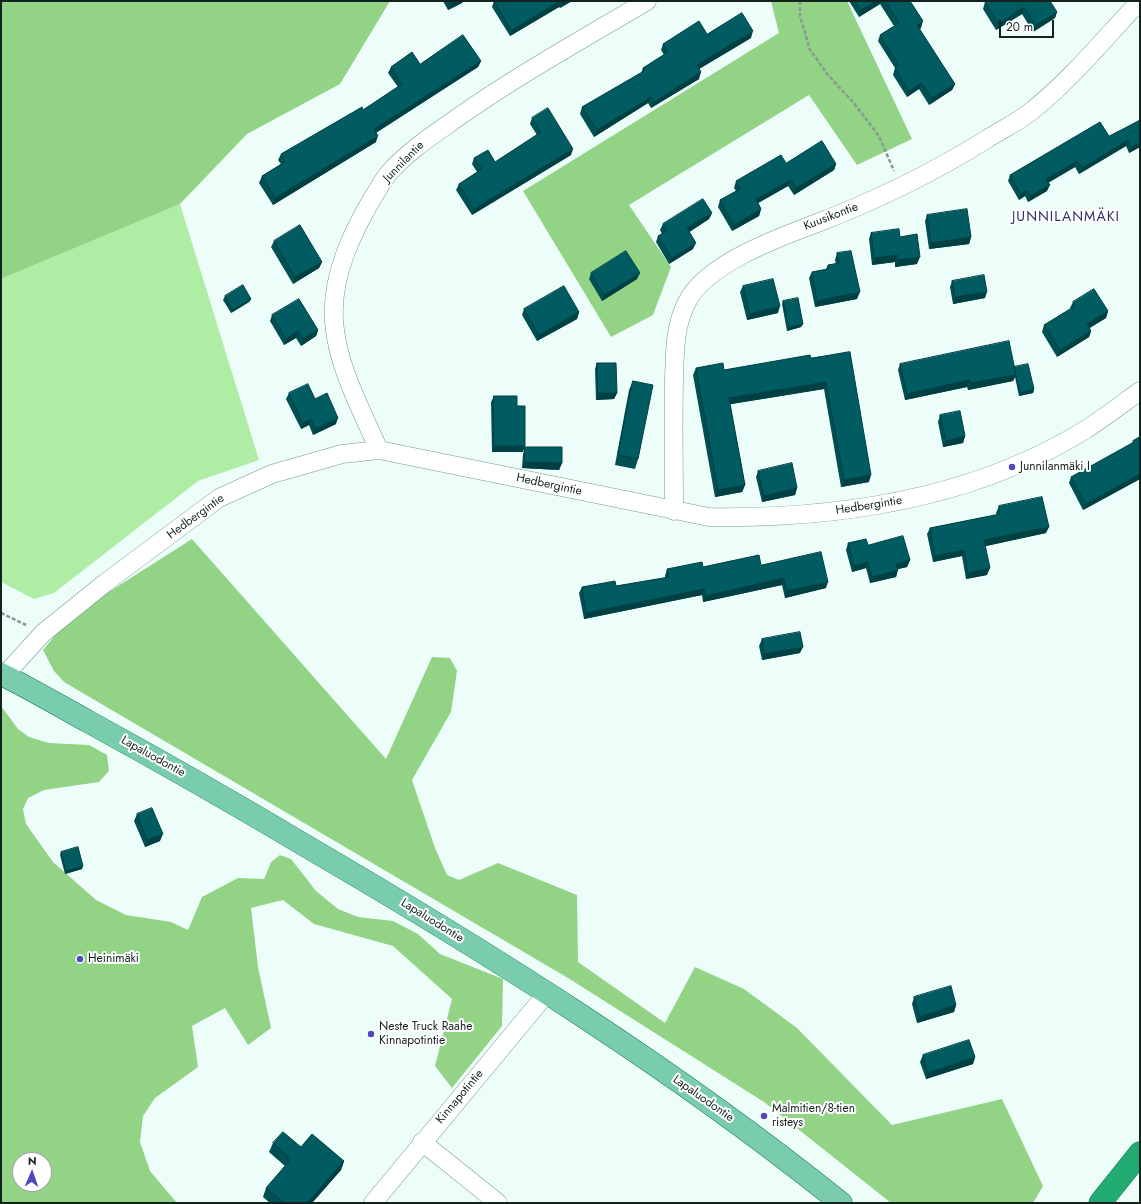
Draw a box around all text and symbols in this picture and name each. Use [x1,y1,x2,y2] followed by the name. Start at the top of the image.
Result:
[1001,12,1056,38] scale bar
[1006,18,1033,36] text: 20 m
[381,139,427,185] street label: Junnilantie
[802,200,860,234] street label: Kuusikontie
[1012,210,1120,226] district label: JUNNILANMÄKI
[1020,460,1090,474] place label: Junnilanmäki I
[1007,462,1017,472] marker: Junnilanmäki I
[515,471,583,499] street label: Hedbergintie
[165,491,227,543] street label: Hedbergintie
[835,494,903,518] street label: Hedbergintie
[118,733,188,781] street label: Lapaluodontie
[398,896,466,946] street label: Lapaluodontie
[88,952,139,966] place label: Heinimäki
[75,954,85,964] marker: Heinimäki
[379,1020,472,1048] place label: Neste Truck Raahe Kinnapotintie
[366,1029,376,1039] marker: Neste Truck Raahe Kinnapotintie
[433,1067,487,1127] street label: Kinnapotintie
[670,1073,736,1125] street label: Lapaluodontie
[772,1102,855,1130] place label: Malmitien/8-tien risteys
[759,1111,769,1121] marker: Malmitien/8-tien risteys
[12,1152,52,1192] north arrow
[28,1153,37,1169] text: N

